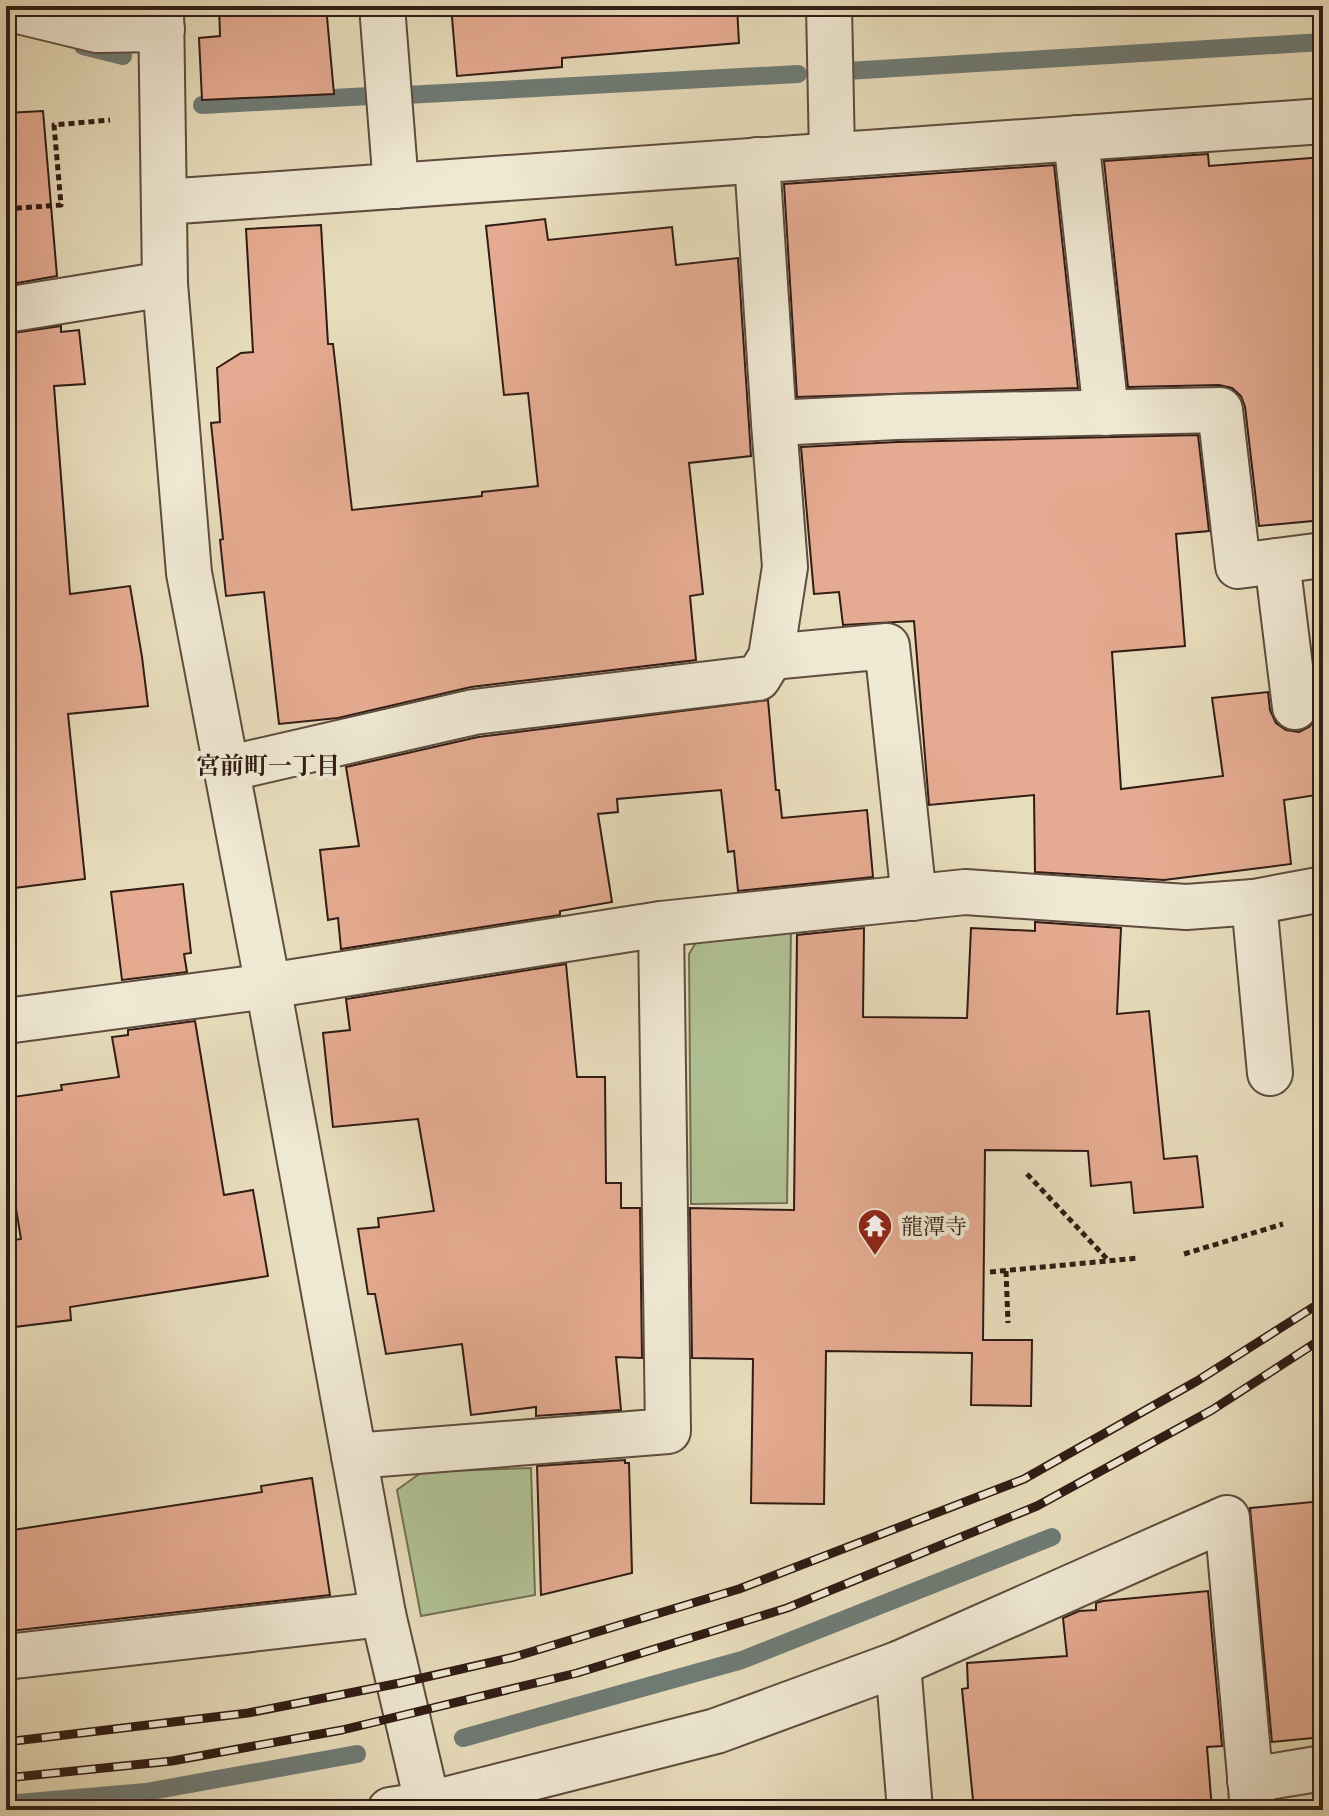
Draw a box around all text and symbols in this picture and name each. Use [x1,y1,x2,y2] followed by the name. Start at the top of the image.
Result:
[196,751,340,780] district label: 宮前町一丁目
[856,1207,894,1257] temple icon: 龍潭寺
[901,1213,967,1240] place label: 龍潭寺

